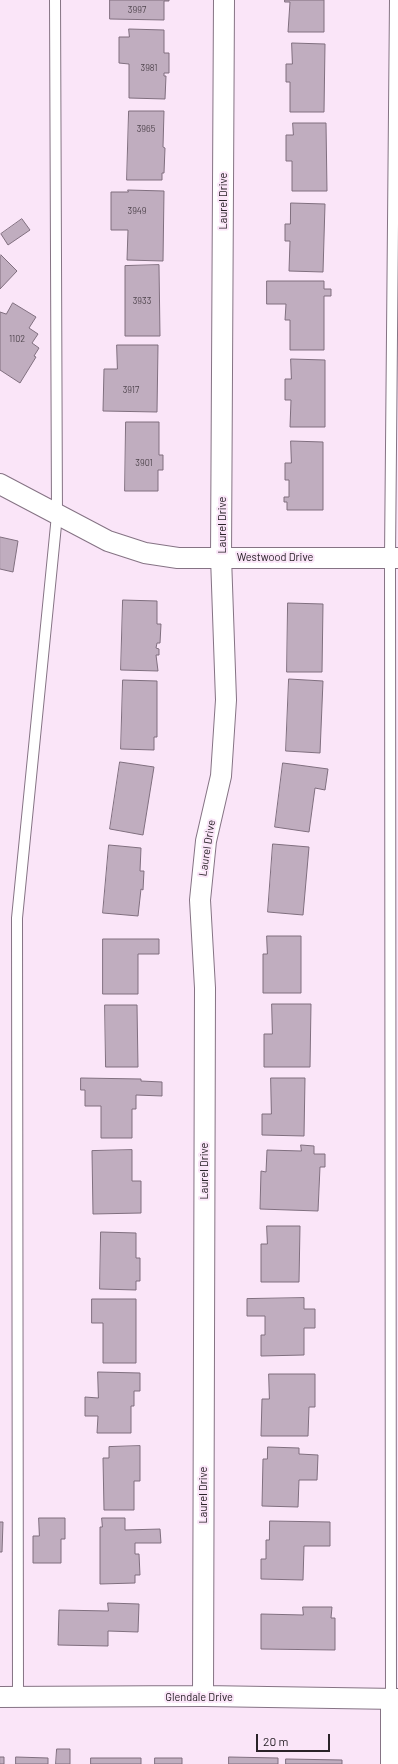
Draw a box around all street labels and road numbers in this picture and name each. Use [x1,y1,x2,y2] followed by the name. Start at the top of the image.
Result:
[216,173,230,229] street label: Laurel Drive
[215,497,229,553] street label: Laurel Drive
[237,550,313,564] street label: Westwood Drive
[196,819,218,877] street label: Laurel Drive
[197,1143,211,1199] street label: Laurel Drive
[196,1467,210,1523] street label: Laurel Drive
[165,1690,233,1704] street label: Glendale Drive

